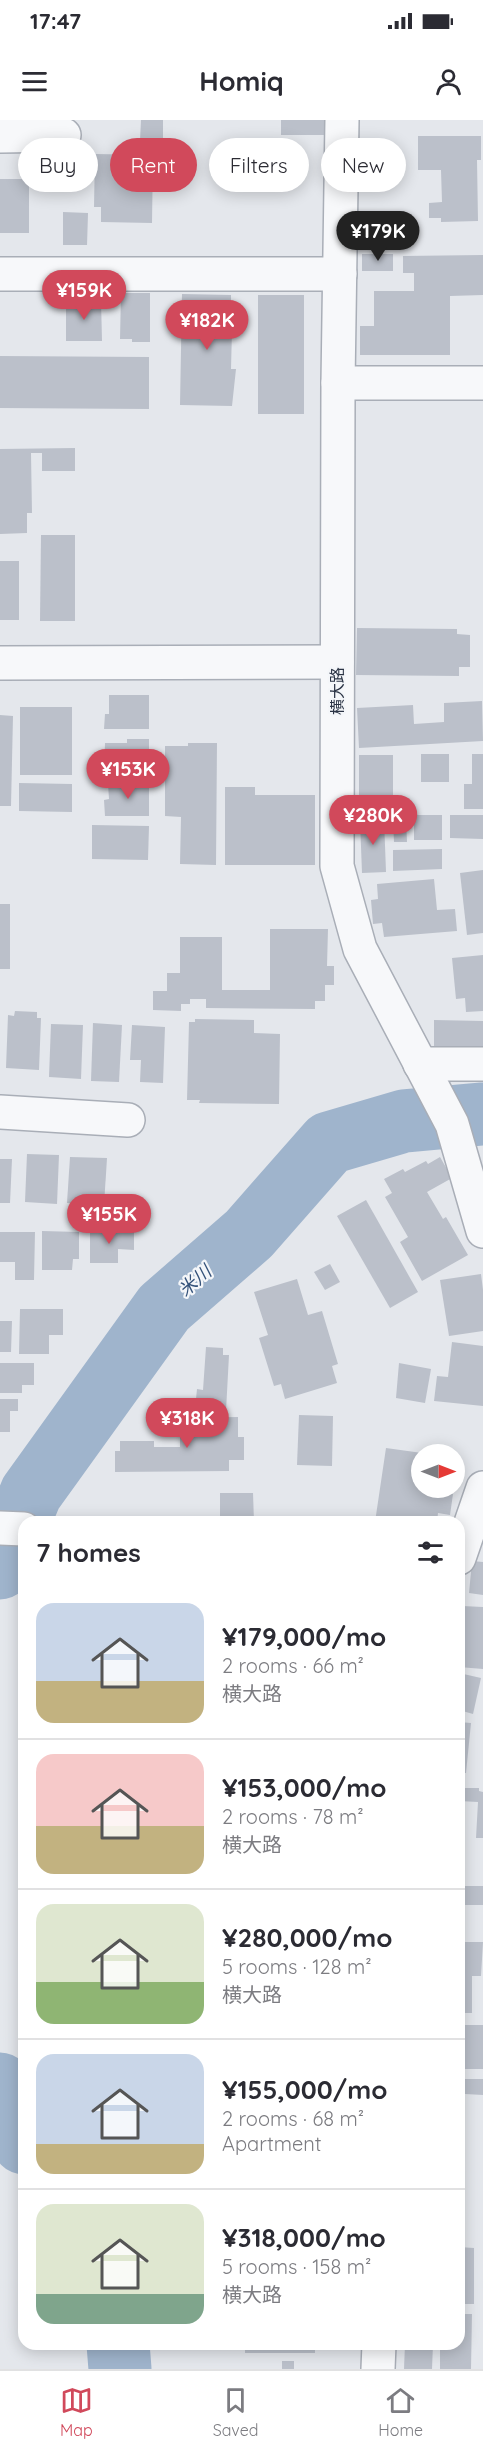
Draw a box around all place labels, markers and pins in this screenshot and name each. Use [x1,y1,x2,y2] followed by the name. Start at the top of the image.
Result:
[336,211,420,262] pin: ¥179K
[42,270,126,321] pin: ¥159K
[165,300,249,351] pin: ¥182K
[86,749,170,800] pin: ¥153K
[331,795,415,846] pin: ¥280K
[67,1194,151,1245] pin: ¥155K
[145,1398,229,1449] pin: ¥318K

